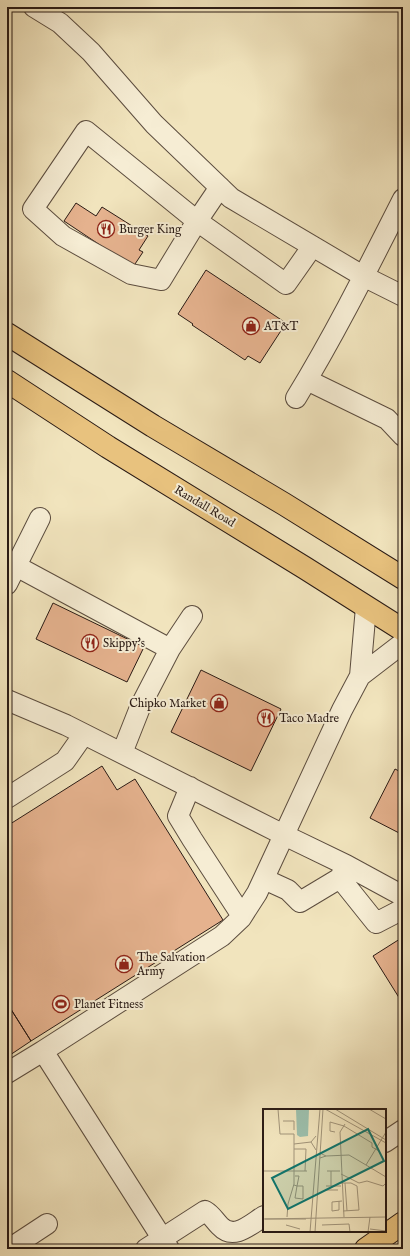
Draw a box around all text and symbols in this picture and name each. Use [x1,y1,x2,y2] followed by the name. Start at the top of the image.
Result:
[96,219,116,239] restaurant icon: Burger King
[119,222,182,237] place label: Burger King
[241,316,261,336] shop icon: AT&T
[263,319,299,334] place label: AT&T
[171,482,238,531] street label: Randall Road
[80,633,100,653] restaurant icon: Skippy's
[103,636,145,652] place label: Skippy's
[209,693,229,713] shop icon: Chipko Market
[129,696,206,712] place label: Chipko Market
[256,708,276,728] restaurant icon: Taco Madre
[279,711,340,726] place label: Taco Madre
[136,950,206,979] place label: The Salvation Army
[114,954,134,974] shop icon: The Salvation Army
[51,994,71,1014] sports icon: Planet Fitness
[74,997,143,1012] place label: Planet Fitness
[263,1109,386,1232] inset map

